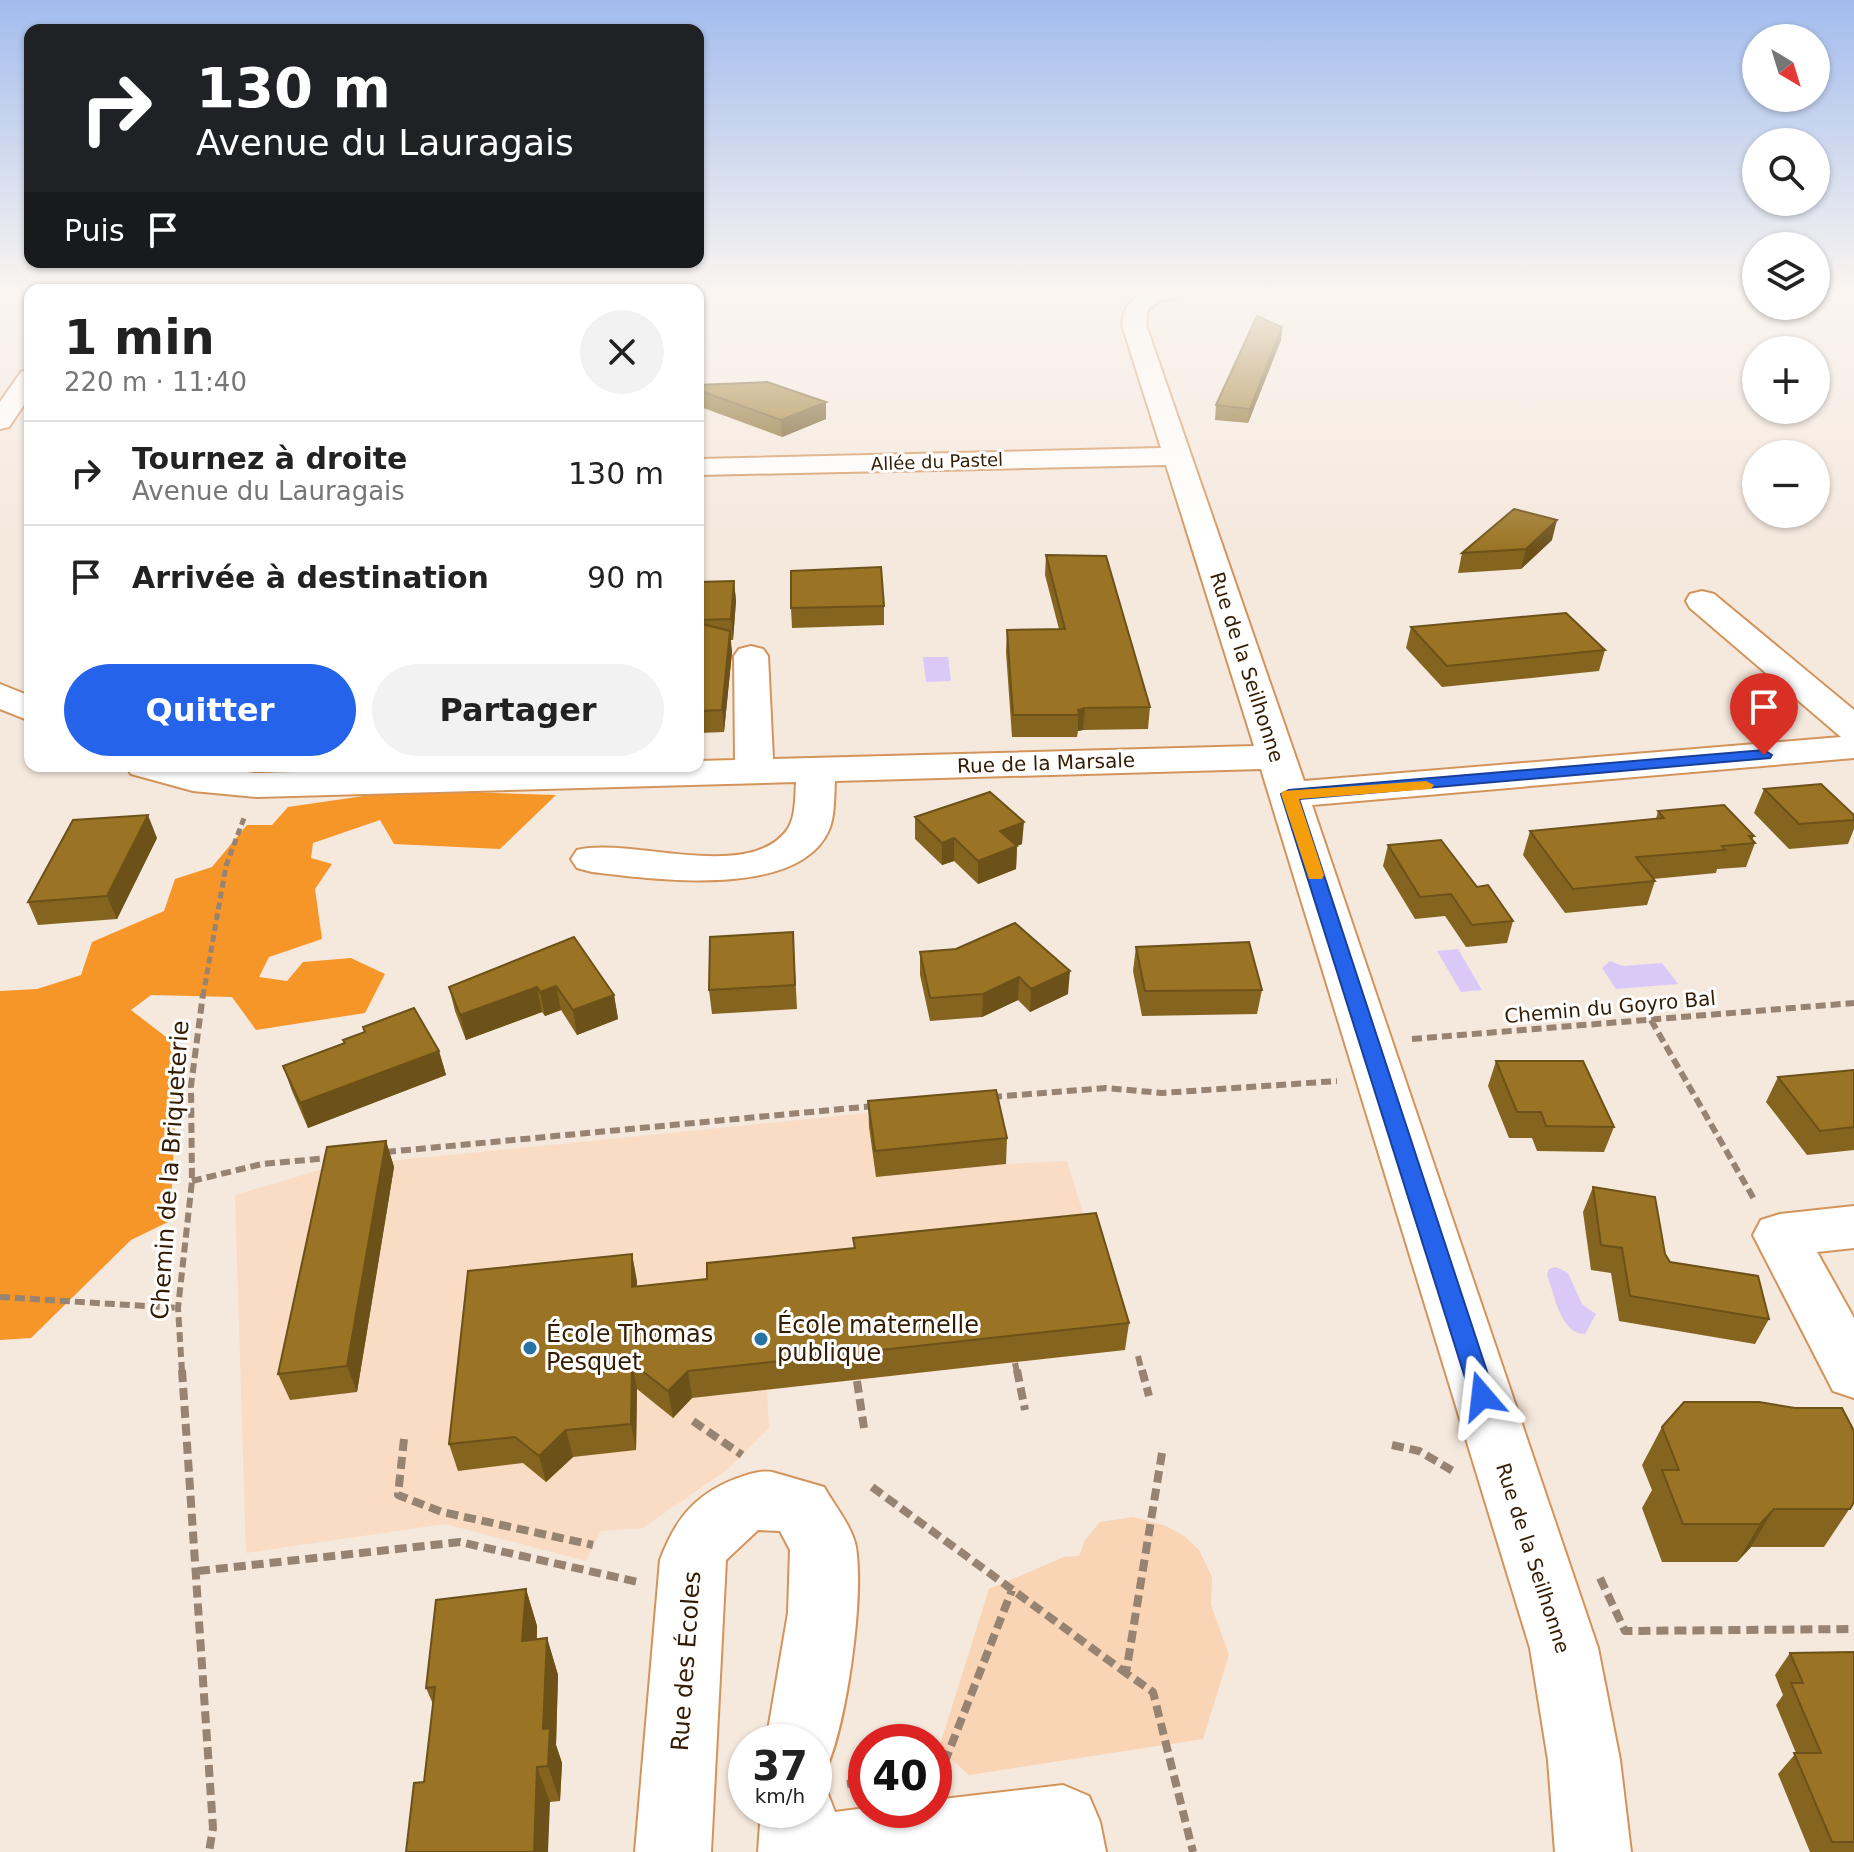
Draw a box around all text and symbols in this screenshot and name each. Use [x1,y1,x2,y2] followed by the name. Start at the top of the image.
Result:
[1742,24,1830,112] north arrow
[1742,24,1830,528] map controls
[196,55,391,120] text: 130 m
[64,56,168,160] icon: right
[196,122,574,163] text: Avenue du Lauragais
[1742,128,1830,216] button: search
[141,208,185,252] icon: arrive
[64,213,125,248] text: Puis
[1742,232,1830,320] button: layers
[64,309,215,365] text: 1 min
[580,310,664,394] button: close
[1742,336,1830,424] button: +
[64,367,247,397] text: 220 m · 11:40
[1742,440,1830,528] button: −
[132,441,407,476] text: Tournez à droite
[870,449,1003,474] street label: Allée du Pastel
[64,451,108,495] icon: right
[568,456,664,491] text: 130 m
[132,476,405,506] text: Avenue du Lauragais
[64,555,108,599] icon: arrive
[132,560,489,595] text: Arrivée à destination
[587,560,664,595] text: 90 m
[1205,569,1289,765] street label: Rue de la Seilhonne
[64,664,356,756] button: Quitter
[372,664,664,756] button: Partager
[1730,673,1798,755] pin
[1742,685,1786,729] icon: arrive
[957,748,1135,778] street label: Rue de la Marsale
[1503,986,1717,1028] street label: Chemin du Goyro Bal
[146,1019,194,1321] street label: Chemin de la Briqueterie
[777,1310,979,1367] place label: École maternelle publique
[546,1319,713,1376] place label: École Thomas Pesquet
[752,1330,770,1348] marker: École maternelle publique
[521,1339,539,1357] marker: École Thomas Pesquet
[1440,1354,1524,1438] position arrow
[1491,1460,1575,1656] street label: Rue de la Seilhonne
[665,1570,706,1752] street label: Rue des Écoles
[848,1724,952,1828] speed limit sign: 40
[752,1743,808,1789] text: 37
[755,1784,805,1808] text: km/h

